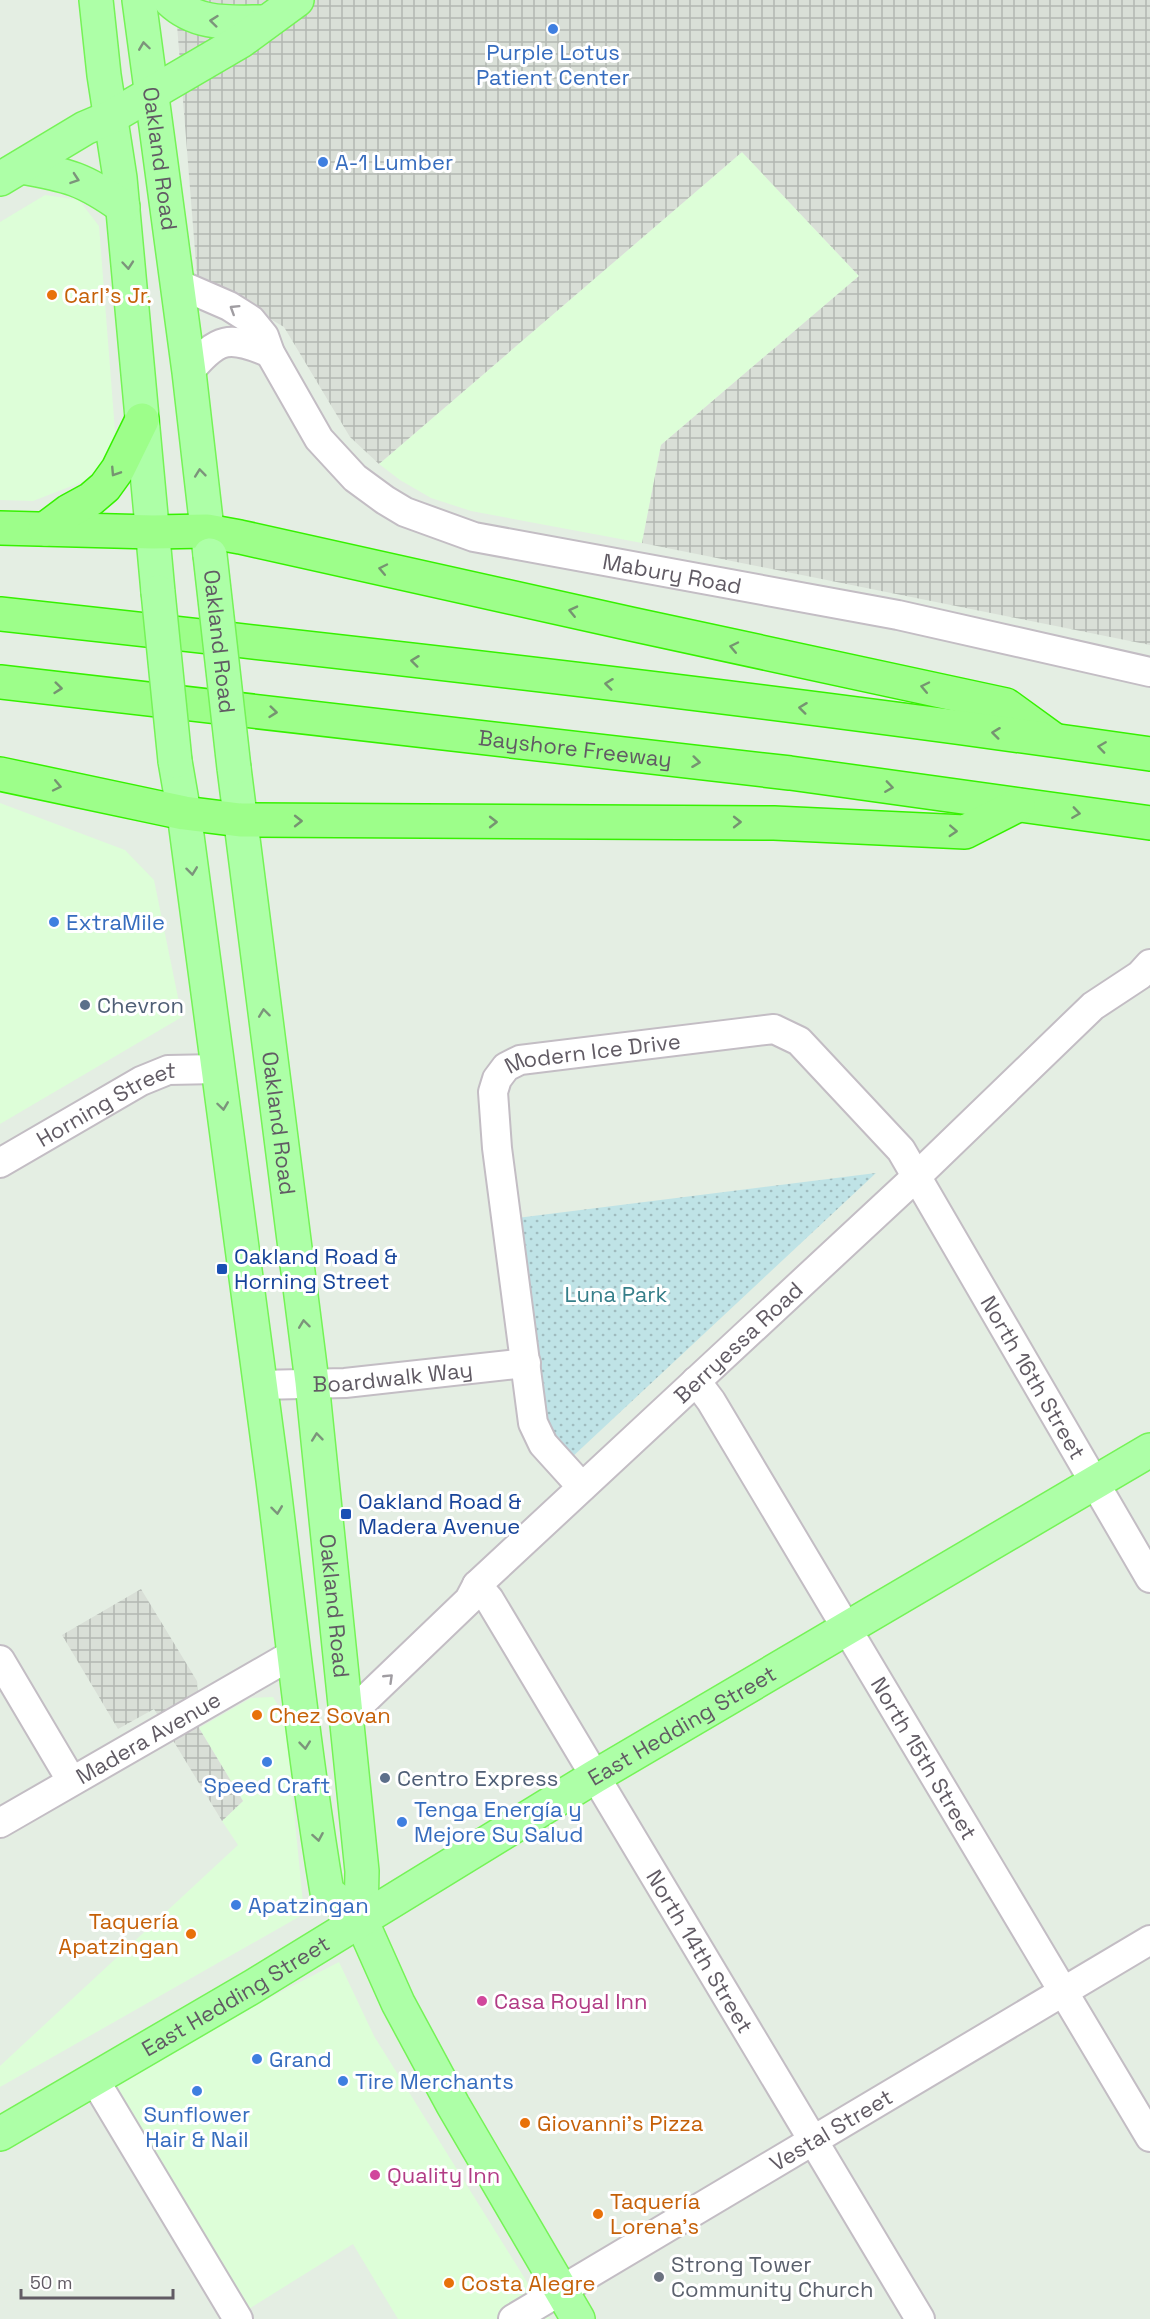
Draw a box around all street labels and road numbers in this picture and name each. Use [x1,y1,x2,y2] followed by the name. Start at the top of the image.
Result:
[137,85,184,232] street label: Oakland Road
[600,547,744,600] street label: Mabury Road
[198,568,242,715] street label: Oakland Road
[477,723,673,773] street label: Bayshore Freeway
[500,1027,682,1080] street label: Modern Ice Drive
[256,1050,302,1197] street label: Oakland Road
[31,1056,176,1153] street label: Horning Street
[668,1275,809,1409] street label: Berryessa Road
[975,1290,1092,1464] street label: North 16th Street
[312,1355,474,1398] street label: Boardwalk Way
[314,1533,356,1679] street label: Oakland Road
[583,1659,781,1792] street label: East Hedding Street
[865,1672,983,1845] street label: North 15th Street
[71,1685,225,1790] street label: Madera Avenue
[640,1865,759,2038] street label: North 14th Street
[136,1929,334,2062] street label: East Hedding Street
[764,2082,898,2177] street label: Vestal Street

